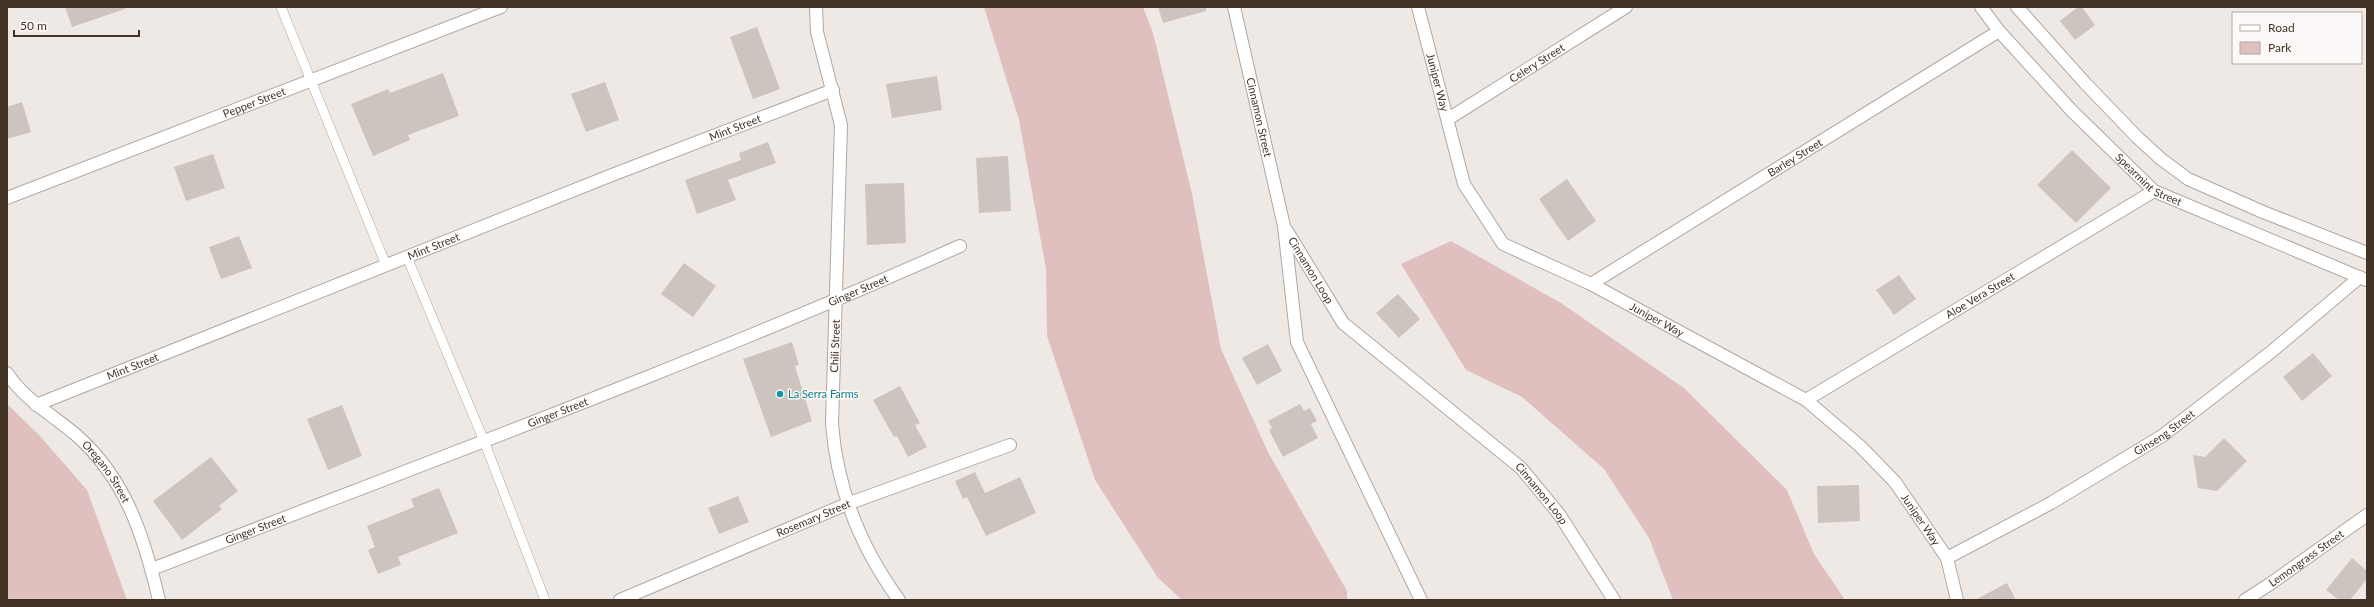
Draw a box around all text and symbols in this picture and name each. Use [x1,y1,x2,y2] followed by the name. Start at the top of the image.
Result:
[14,12,139,38] scale bar
[2232,12,2362,64] legend
[20,18,47,33] text: 50 m
[2268,20,2295,35] text: Road
[1507,40,1567,85] street label: Celery Street
[2268,40,2292,55] text: Park
[1424,52,1452,113] street label: Juniper Way
[1244,76,1275,158] street label: Cinnamon Street
[221,84,287,120] street label: Pepper Street
[707,111,763,143] street label: Mint Street
[1765,135,1825,179] street label: Barley Street
[2113,150,2184,208] street label: Spearmint Street
[406,230,461,262] street label: Mint Street
[1286,234,1337,306] street label: Cinnamon Loop
[1943,269,2017,321] street label: Aloe Vera Street
[826,271,890,308] street label: Ginger Street
[1628,299,1687,339] street label: Juniper Way
[827,319,842,373] street label: Chili Street
[105,350,160,382] street label: Mint Street
[788,387,859,400] place label: La Serra Farms
[775,389,785,399] marker: La Serra Farms
[526,394,590,430] street label: Ginger Street
[2131,406,2197,458] street label: Ginseng Street
[80,437,133,505] street label: Oregano Street
[1513,459,1571,527] street label: Cinnamon Loop
[1899,491,1943,548] street label: Juniper Way
[774,496,852,539] street label: Rosemary Street
[223,511,288,546] street label: Ginger Street
[2266,527,2346,589] street label: Lemongrass Street

